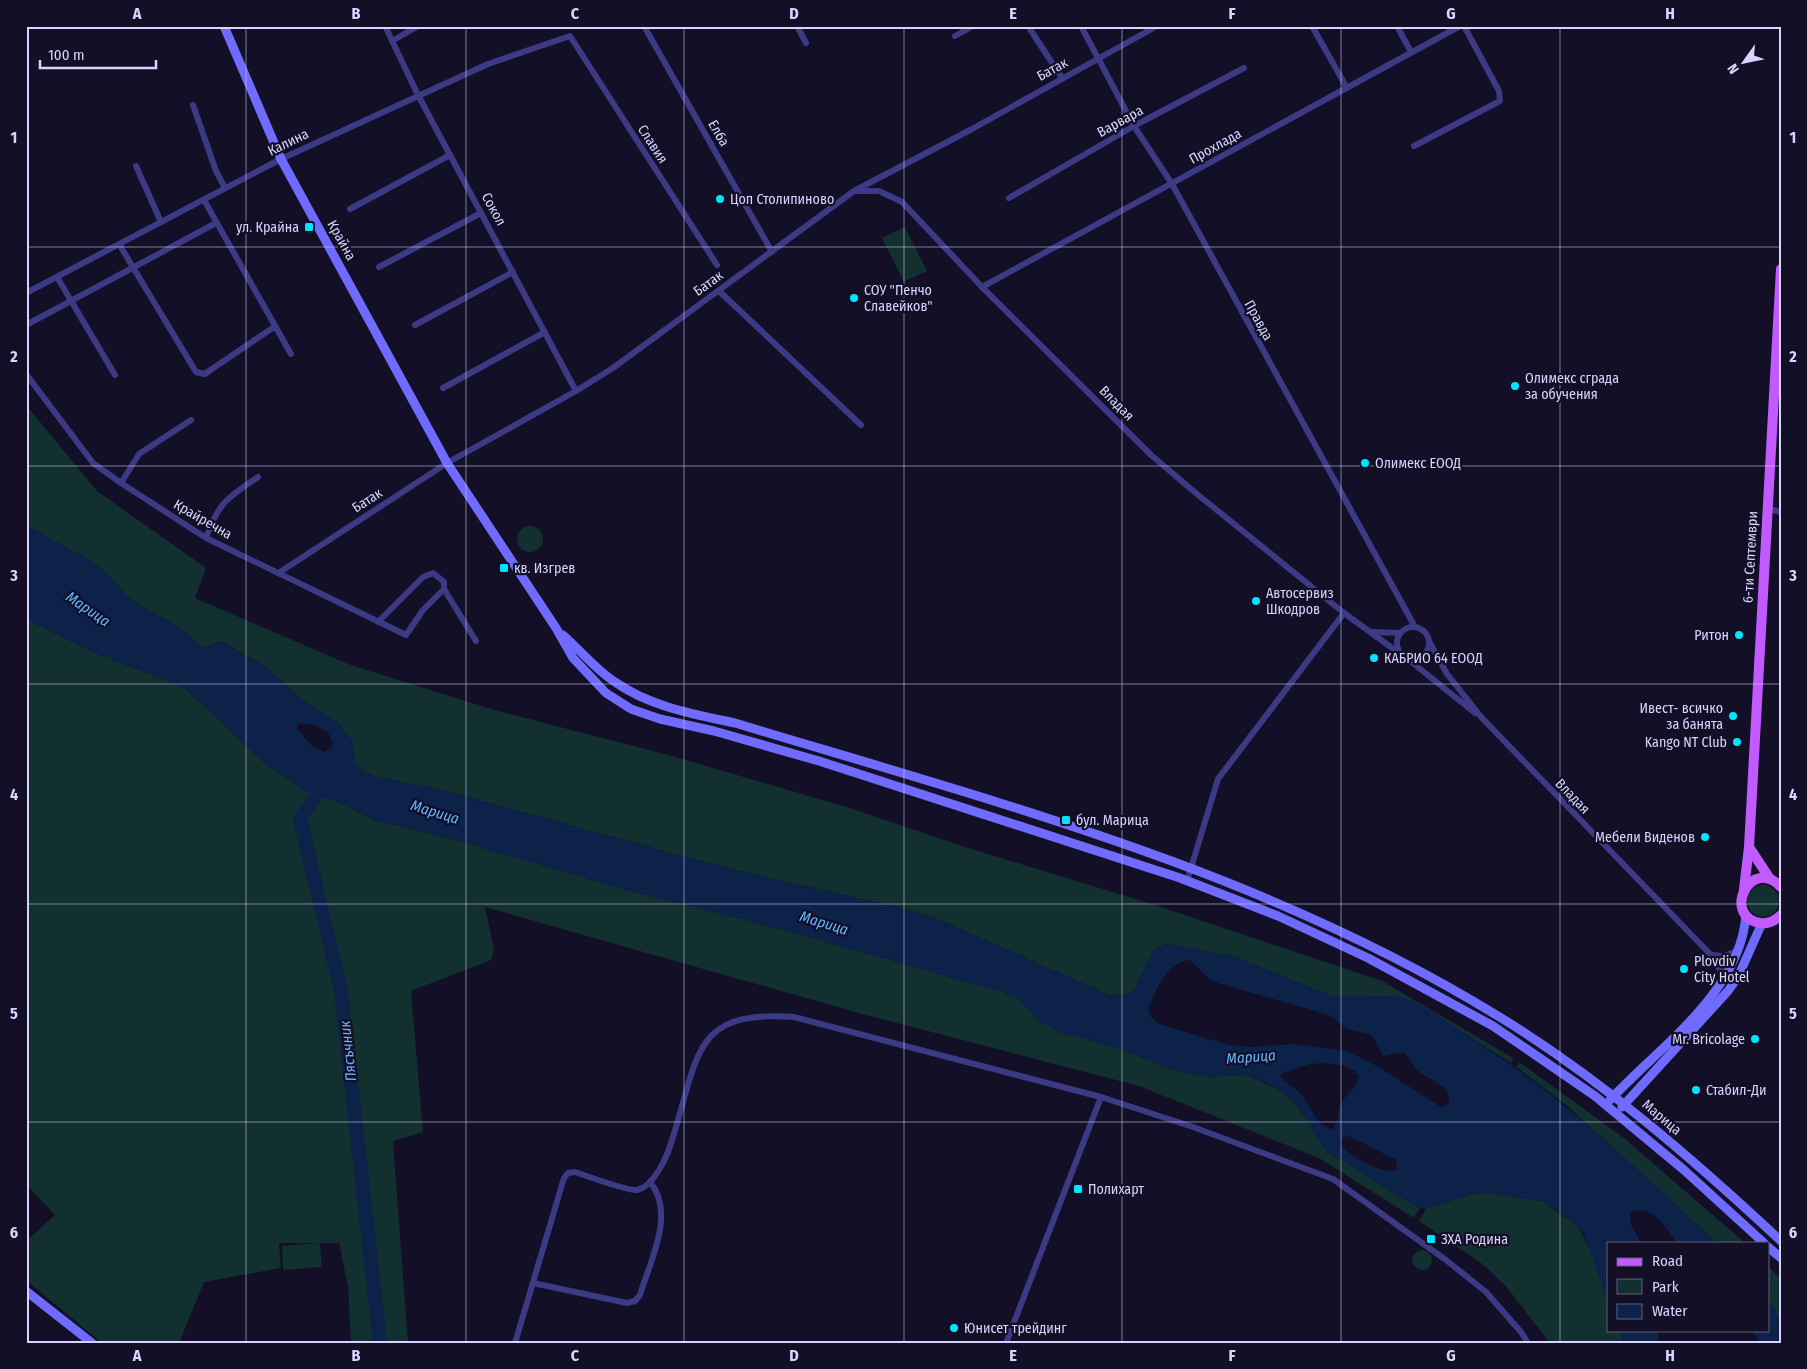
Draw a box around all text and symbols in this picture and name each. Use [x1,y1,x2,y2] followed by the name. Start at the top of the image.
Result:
[132,4,142,23] text: A
[352,4,361,23] text: B
[571,4,580,23] text: C
[789,4,799,23] text: D
[1009,4,1017,23] text: E
[1228,4,1236,23] text: F
[1446,4,1456,23] text: G
[1665,4,1675,23] text: H
[40,38,156,70] scale bar
[1720,38,1770,88] north arrow
[48,46,85,64] text: 100 m
[1034,54,1071,85] street label: Батак
[1724,61,1743,77] text: N
[1094,102,1146,141] street label: Варвара
[704,117,733,150] street label: Елба
[634,122,671,167] street label: Славия
[265,125,312,160] street label: Калина
[1186,125,1245,168] street label: Прохлада
[11,128,17,147] text: 1
[1790,128,1796,147] text: 1
[478,190,509,229] street label: Сокол
[730,191,834,208] place label: Цоп Столипиново
[714,193,726,205] marker: Цоп Столипиново
[324,217,360,264] street label: Крайна
[236,219,299,236] place label: ул. Крайна
[303,221,315,233] marker: ул. Крайна
[690,267,727,300] street label: Батак
[864,282,933,315] place label: СОУ "Пенчо Славейков"
[848,292,860,304] marker: СОУ "Пенчо Славейков"
[1241,297,1277,343] street label: Правда
[9,347,18,366] text: 2
[1788,347,1797,366] text: 2
[1525,370,1619,403] place label: Олимекс сграда за обучения
[1509,380,1521,392] marker: Олимекс сграда за обучения
[1096,382,1138,424] street label: Владая
[1375,455,1461,472] place label: Олимекс ЕООД
[1359,457,1371,469] marker: Олимекс ЕООД
[349,484,386,516] street label: Батак
[170,496,235,543] street label: Крайречна
[1740,511,1761,604] street label: 6-ти Септември
[514,560,575,577] place label: кв. Изгрев
[498,562,510,574] marker: кв. Изгрев
[9,566,18,585] text: 3
[1788,566,1797,585] text: 3
[1266,585,1334,618] place label: Автосервиз Шкодров
[62,588,114,630] water label: Марица
[1250,595,1262,607] marker: Автосервиз Шкодров
[1694,627,1729,644] place label: Ритон
[1733,629,1745,641] marker: Ритон
[1384,650,1483,667] place label: КАБРИО 64 ЕООД
[1368,652,1380,664] marker: КАБРИО 64 ЕООД
[1640,700,1723,733] place label: Ивест- всичко за банята
[1727,710,1739,722] marker: Ивест- всичко за банята
[1645,734,1727,751] place label: Kango NT Club
[1731,736,1743,748] marker: Kango NT Club
[1552,775,1594,818] street label: Владая
[10,785,18,804] text: 4
[1789,785,1797,804] text: 4
[409,796,462,828] water label: Марица
[1076,812,1149,829] place label: бул. Марица
[1060,814,1072,826] marker: бул. Марица
[1595,829,1695,846] place label: Мебели Виденов
[1699,831,1711,843] marker: Мебели Виденов
[798,907,851,939] water label: Марица
[1694,953,1750,986] place label: Plovdiv City Hotel
[1678,963,1690,975] marker: Plovdiv City Hotel
[10,1004,18,1023] text: 5
[1789,1004,1797,1023] text: 5
[336,1020,360,1082] water label: Пясъчник
[1672,1031,1745,1048] place label: Mr. Bricolage
[1749,1033,1761,1045] marker: Mr. Bricolage
[1226,1046,1277,1068] water label: Марица
[1706,1082,1766,1099] place label: Стабил-Ди
[1690,1084,1702,1096] marker: Стабил-Ди
[1639,1096,1685,1139] street label: Марица
[1088,1181,1144,1198] place label: Полихарт
[1072,1183,1084,1195] marker: Полихарт
[10,1223,18,1242] text: 6
[1789,1223,1797,1242] text: 6
[1441,1231,1508,1248] place label: ЗХА Родина
[1425,1233,1437,1245] marker: ЗХА Родина
[1607,1242,1770,1332] legend
[1652,1252,1683,1270] text: Road
[1652,1278,1679,1296] text: Park
[1652,1302,1688,1320] text: Water
[964,1320,1067,1337] place label: Юнисет трейдинг
[948,1322,960,1334] marker: Юнисет трейдинг
[132,1346,142,1365] text: A
[352,1346,361,1365] text: B
[571,1346,580,1365] text: C
[789,1346,799,1365] text: D
[1009,1346,1017,1365] text: E
[1228,1346,1236,1365] text: F
[1446,1346,1456,1365] text: G
[1665,1346,1675,1365] text: H

